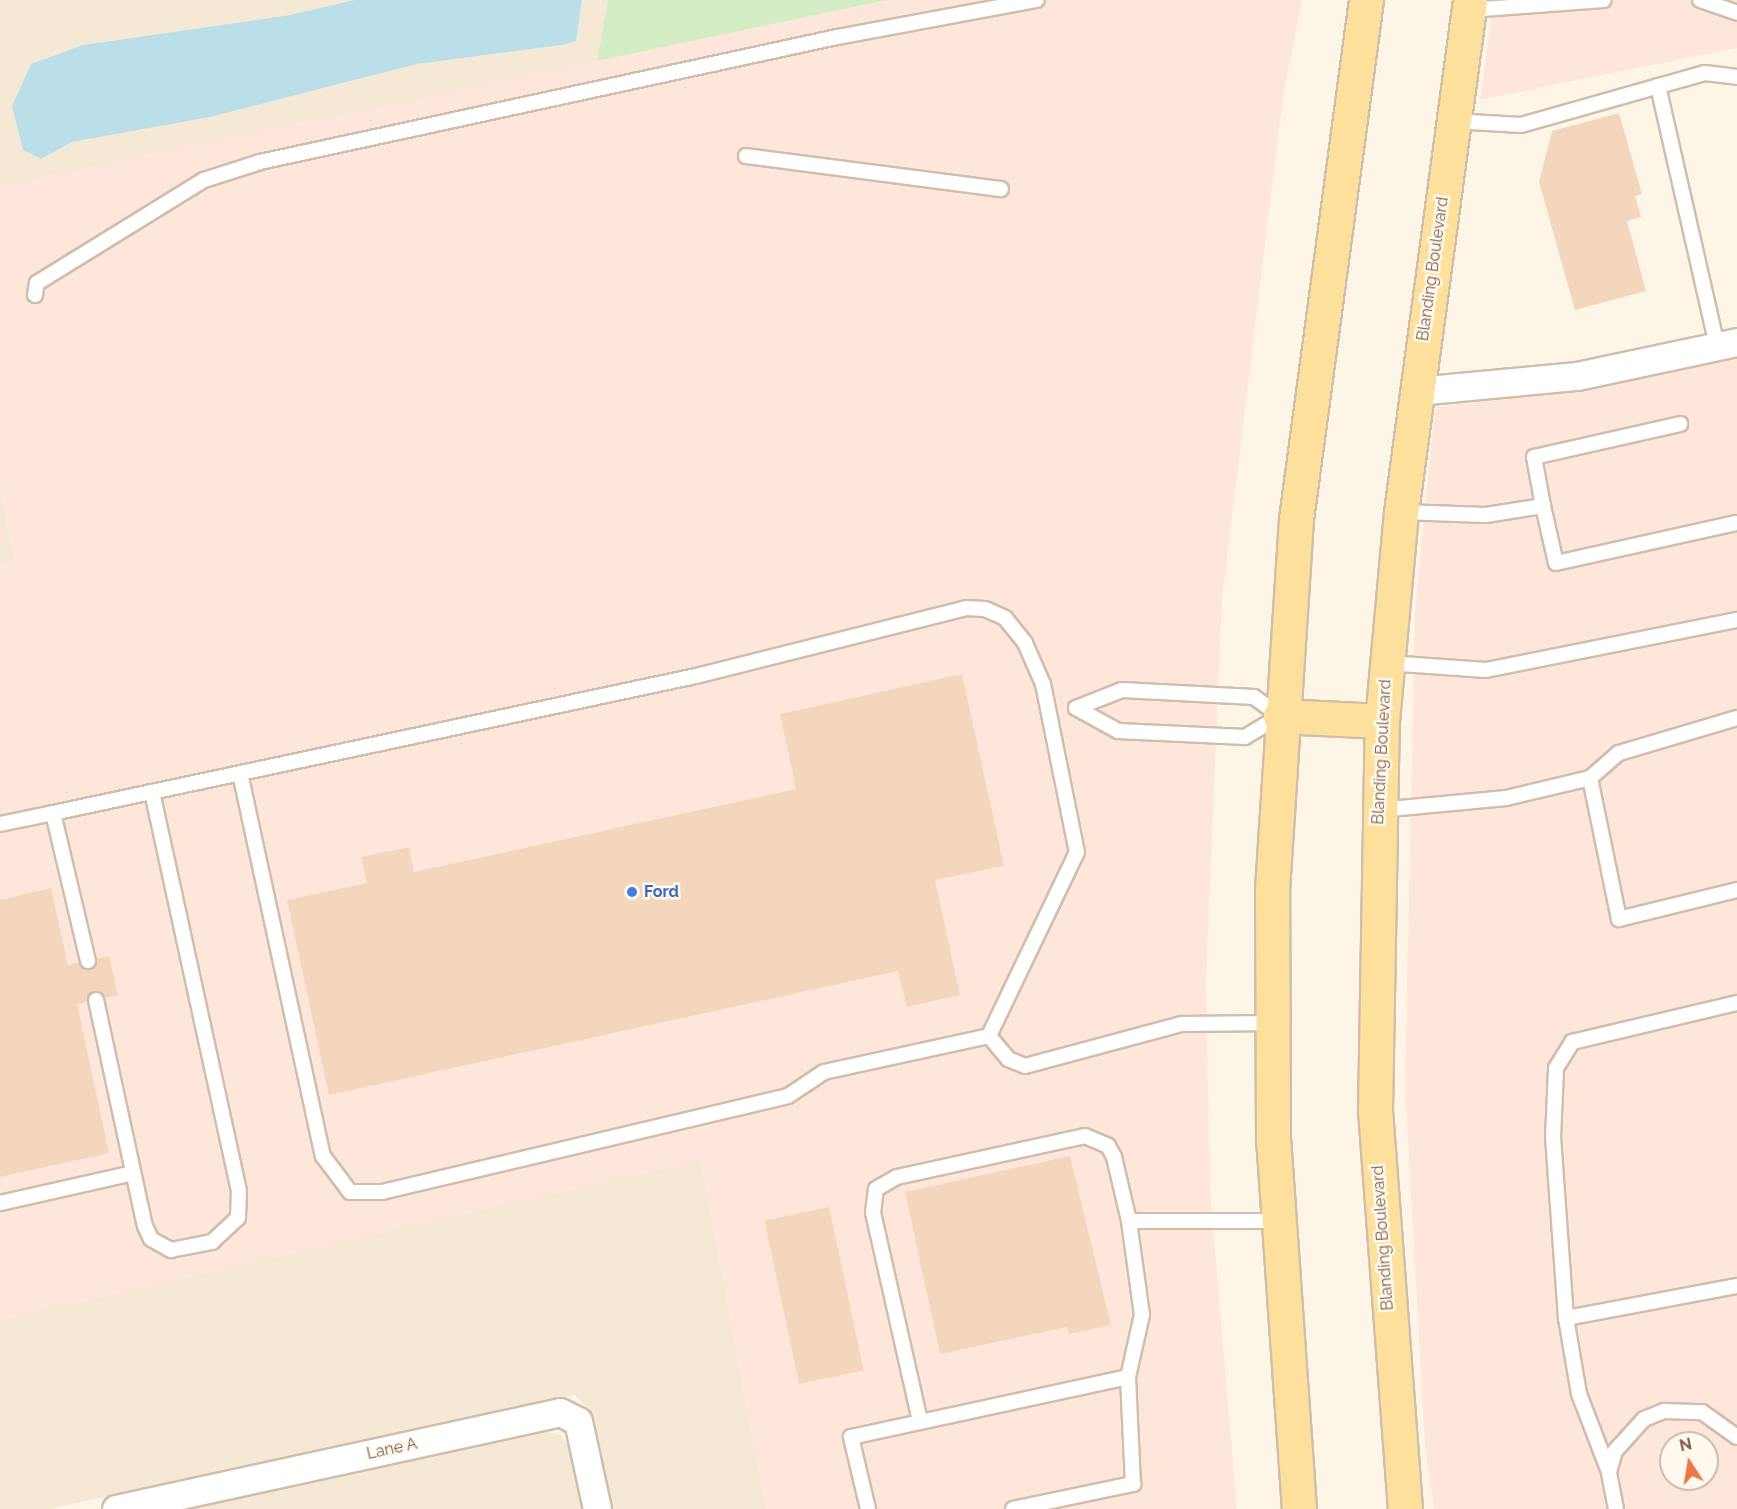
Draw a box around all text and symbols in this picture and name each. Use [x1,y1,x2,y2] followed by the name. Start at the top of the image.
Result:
[1413,196,1453,342] street label: Blanding Boulevard
[1369,679,1395,825] street label: Blanding Boulevard
[644,882,679,902] place label: Ford
[625,885,639,899] marker: Ford
[1368,1165,1398,1311] street label: Blanding Boulevard
[1659,1431,1719,1491] north arrow
[365,1434,419,1464] street label: Lane A
[1678,1434,1694,1455] text: N

